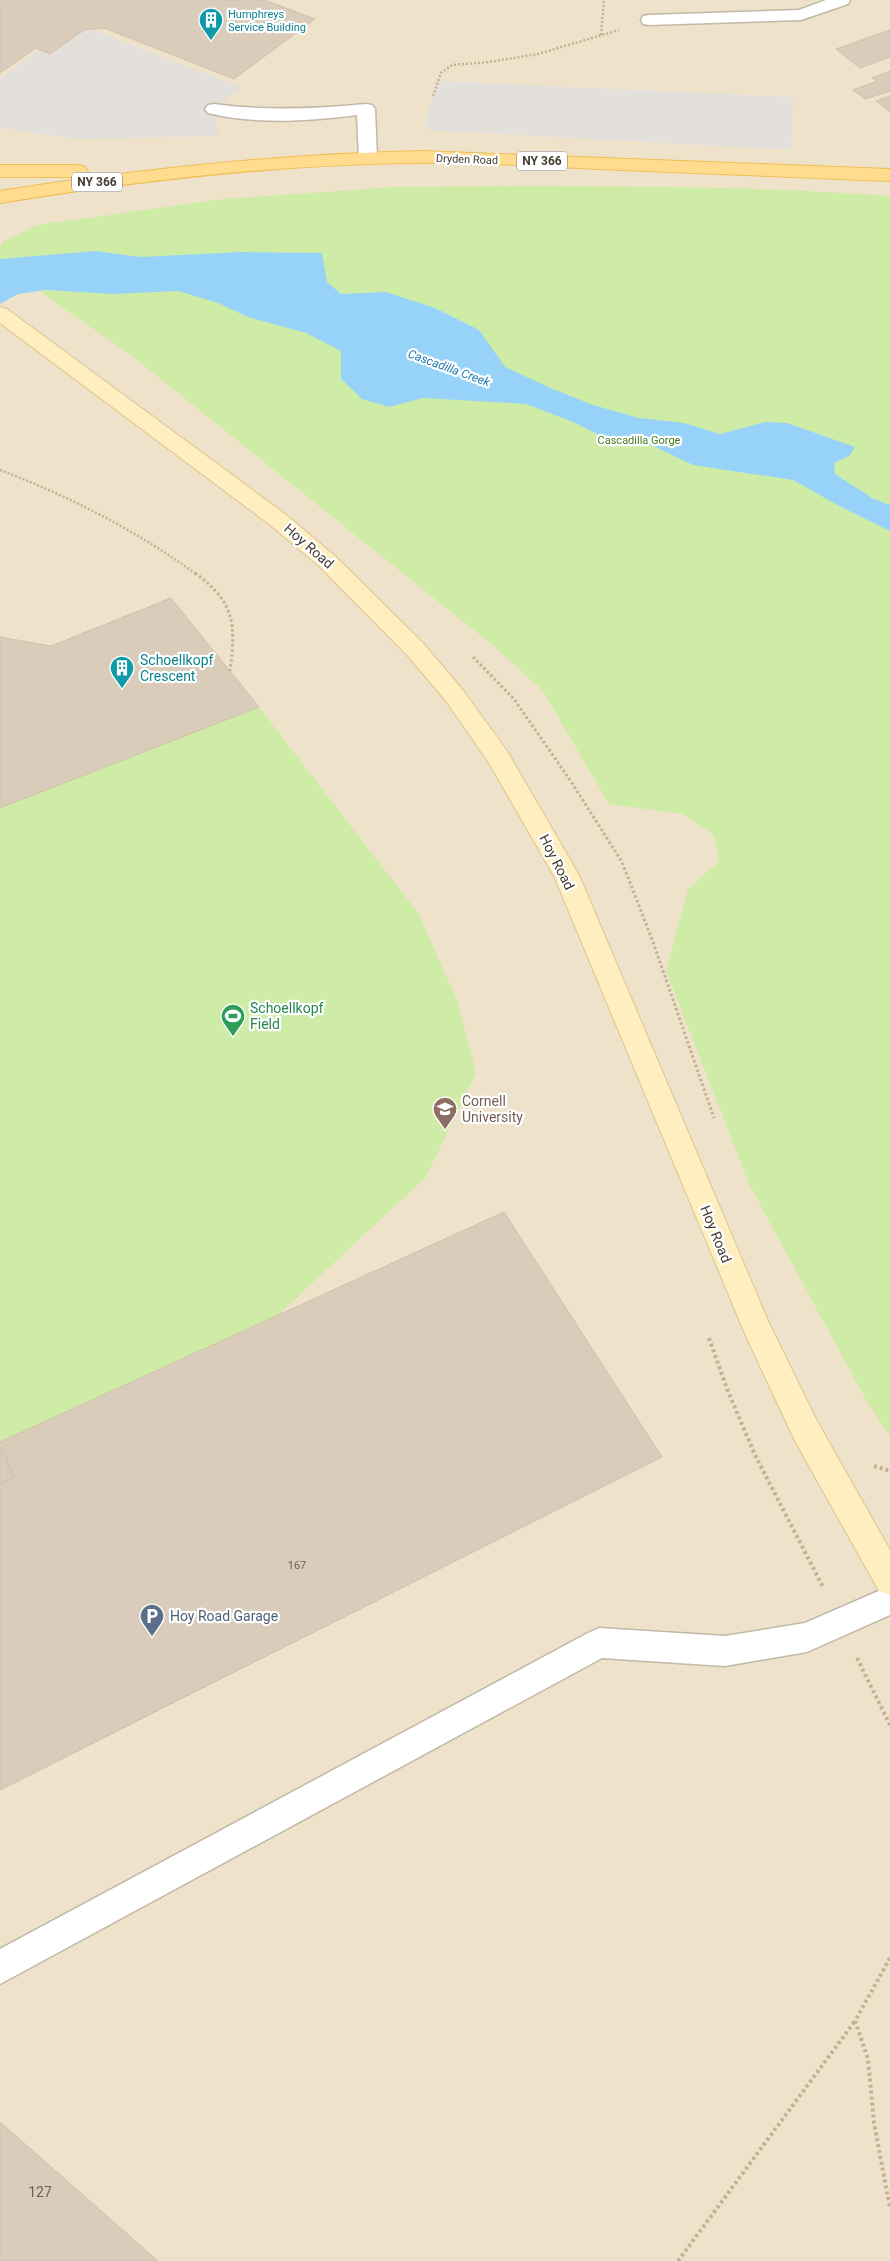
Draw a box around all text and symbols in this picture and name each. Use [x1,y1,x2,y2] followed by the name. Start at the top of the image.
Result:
[198,7,224,41] building icon: Humphreys Service Building
[228,8,306,34] place label: Humphreys Service Building
[436,152,498,167] street label: Dryden Road
[517,152,567,170] road number: NY 366
[72,172,122,192] road number: NY 366
[406,347,493,390] water label: Cascadilla Creek
[598,434,681,447] park label: Cascadilla Gorge
[281,520,337,572] street label: Hoy Road
[140,652,214,684] place label: Schoellkopf Crescent
[109,655,135,689] building icon: Schoellkopf Crescent
[536,832,578,892] street label: Hoy Road
[250,1000,324,1032] place label: Schoellkopf Field
[220,1003,246,1037] sports icon: Schoellkopf Field
[462,1093,523,1125] place label: Cornell University
[432,1096,458,1130] school or university icon: Cornell University
[697,1203,735,1265] street label: Hoy Road
[288,1559,306,1572] house number: 167
[139,1603,165,1637] parking icon: Hoy Road Garage
[170,1608,278,1624] place label: Hoy Road Garage
[28,2184,52,2200] house number: 127

